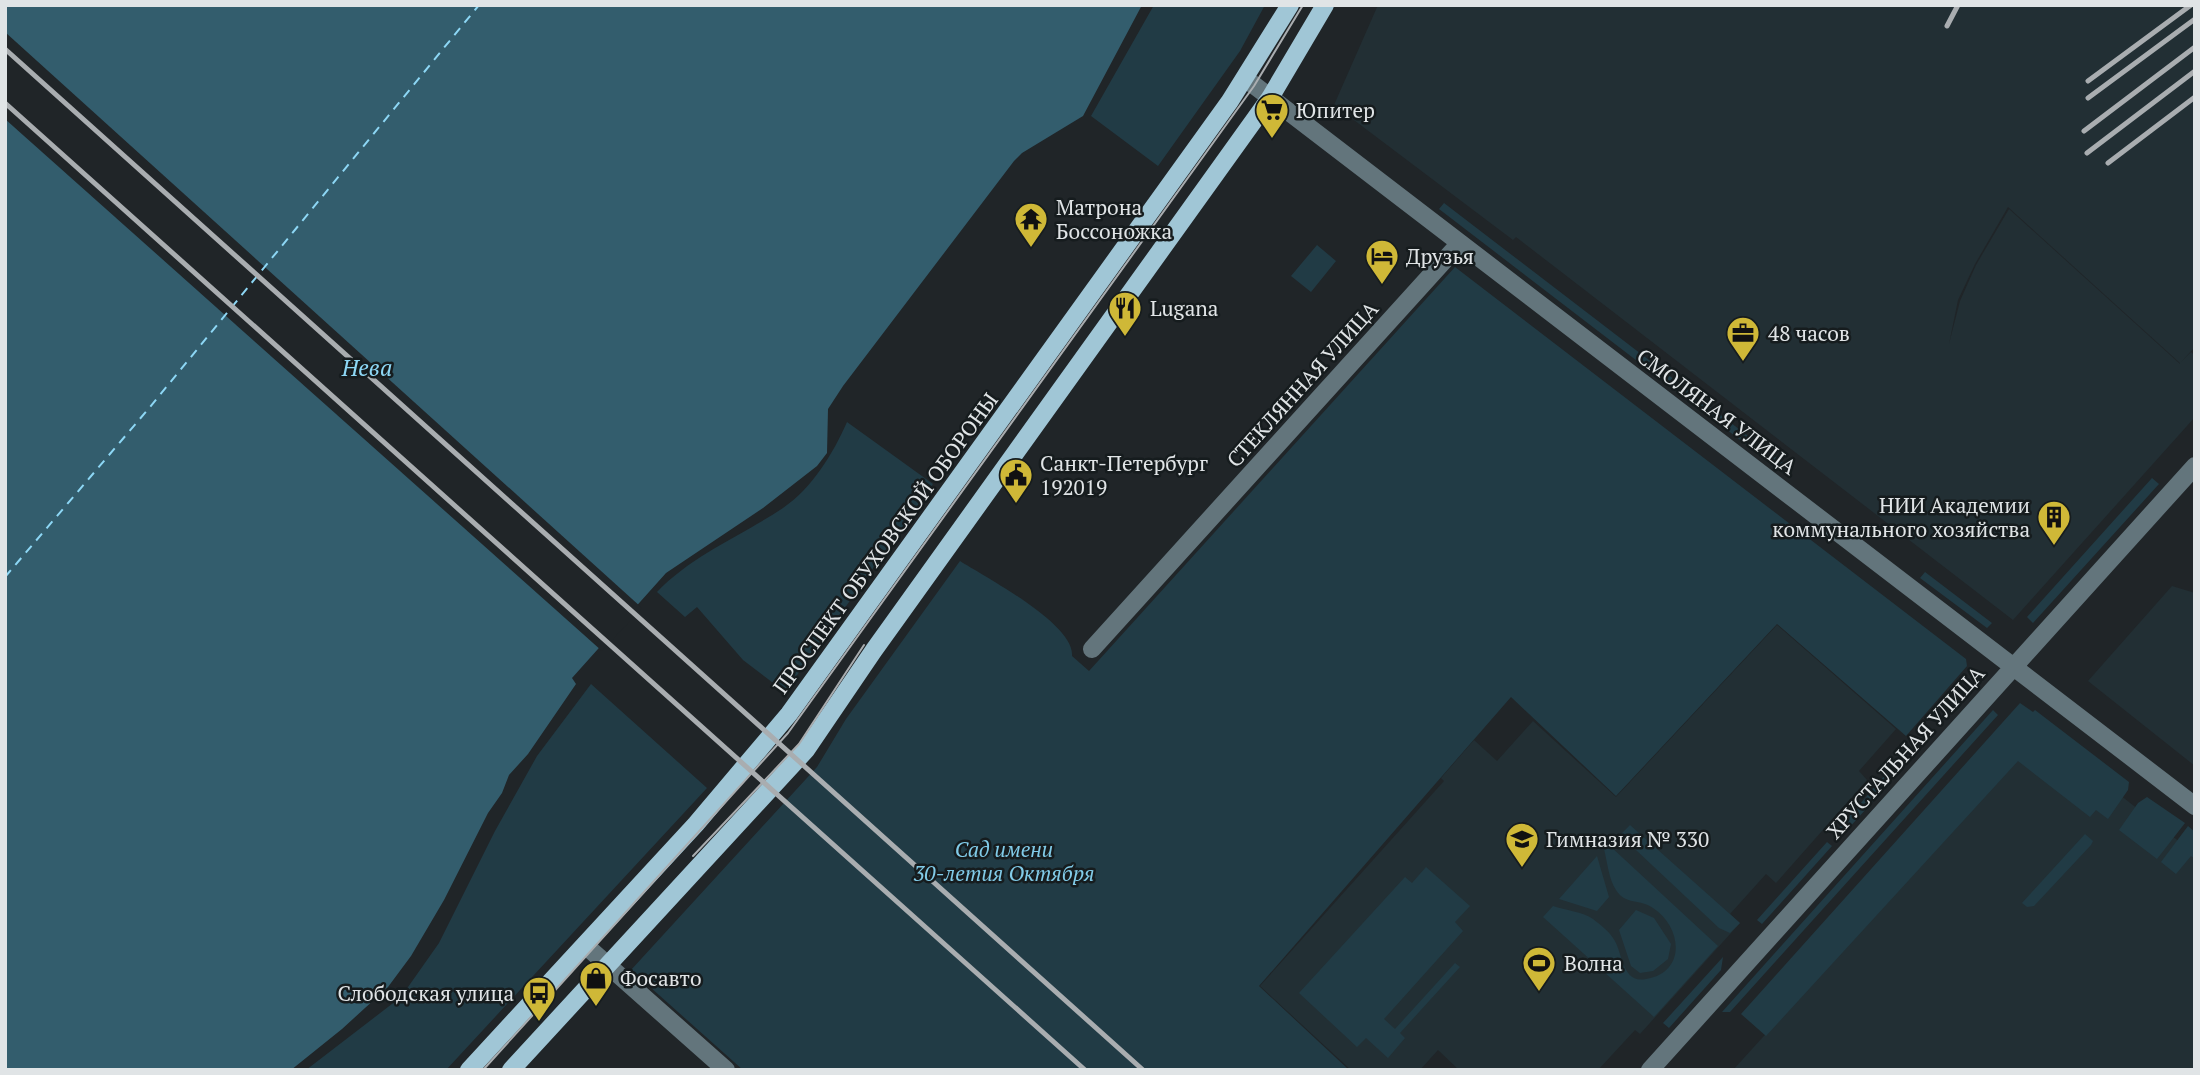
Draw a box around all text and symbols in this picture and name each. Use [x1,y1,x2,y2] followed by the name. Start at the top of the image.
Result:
[1253,91,1291,140] supermarket icon: Юпитер
[1296,96,1375,124] place label: Юпитер
[1056,193,1172,245] place label: Матрона Боссоножка
[1012,200,1050,249] temple icon: Матрона Боссоножка
[1363,237,1401,286] hotel icon: Друзья
[1406,242,1474,270] place label: Друзья
[1106,289,1144,338] restaurant icon: Lugana
[1150,294,1219,322] place label: Lugana
[1220,295,1384,473] street label: СТЕКЛЯННАЯ УЛИЦА
[1724,314,1762,363] office icon: 48 часов
[1768,319,1850,347] place label: 48 часов
[1631,342,1803,481] street label: СМОЛЯНАЯ УЛИЦА
[341,352,392,383] water label: Нева
[766,387,1004,699] street label: ПРОСПЕКТ ОБУХОВСКОЙ ОБОРОНЫ
[1040,449,1208,501] place label: Санкт-Петербург 192019
[997,456,1035,505] public building icon: Санкт-Петербург 192019
[1772,491,2030,543] place label: НИИ Академии коммунального хозяйства
[2035,498,2073,547] building icon: НИИ Академии коммунального хозяйства
[1820,659,1991,844] street label: ХРУСТАЛЬНАЯ УЛИЦА
[1503,820,1541,869] school or university icon: Гимназия № 330
[1546,825,1709,853] place label: Гимназия № 330
[913,835,1095,887] park label: Сад имени 30-летия Октября
[1520,944,1558,993] sports icon: Волна
[1564,949,1623,977] place label: Волна
[577,959,615,1008] shop icon: Фосавто
[620,964,702,992] place label: Фосавто
[520,974,558,1023] bus stop icon: Слободская улица
[338,979,514,1007] place label: Слободская улица

